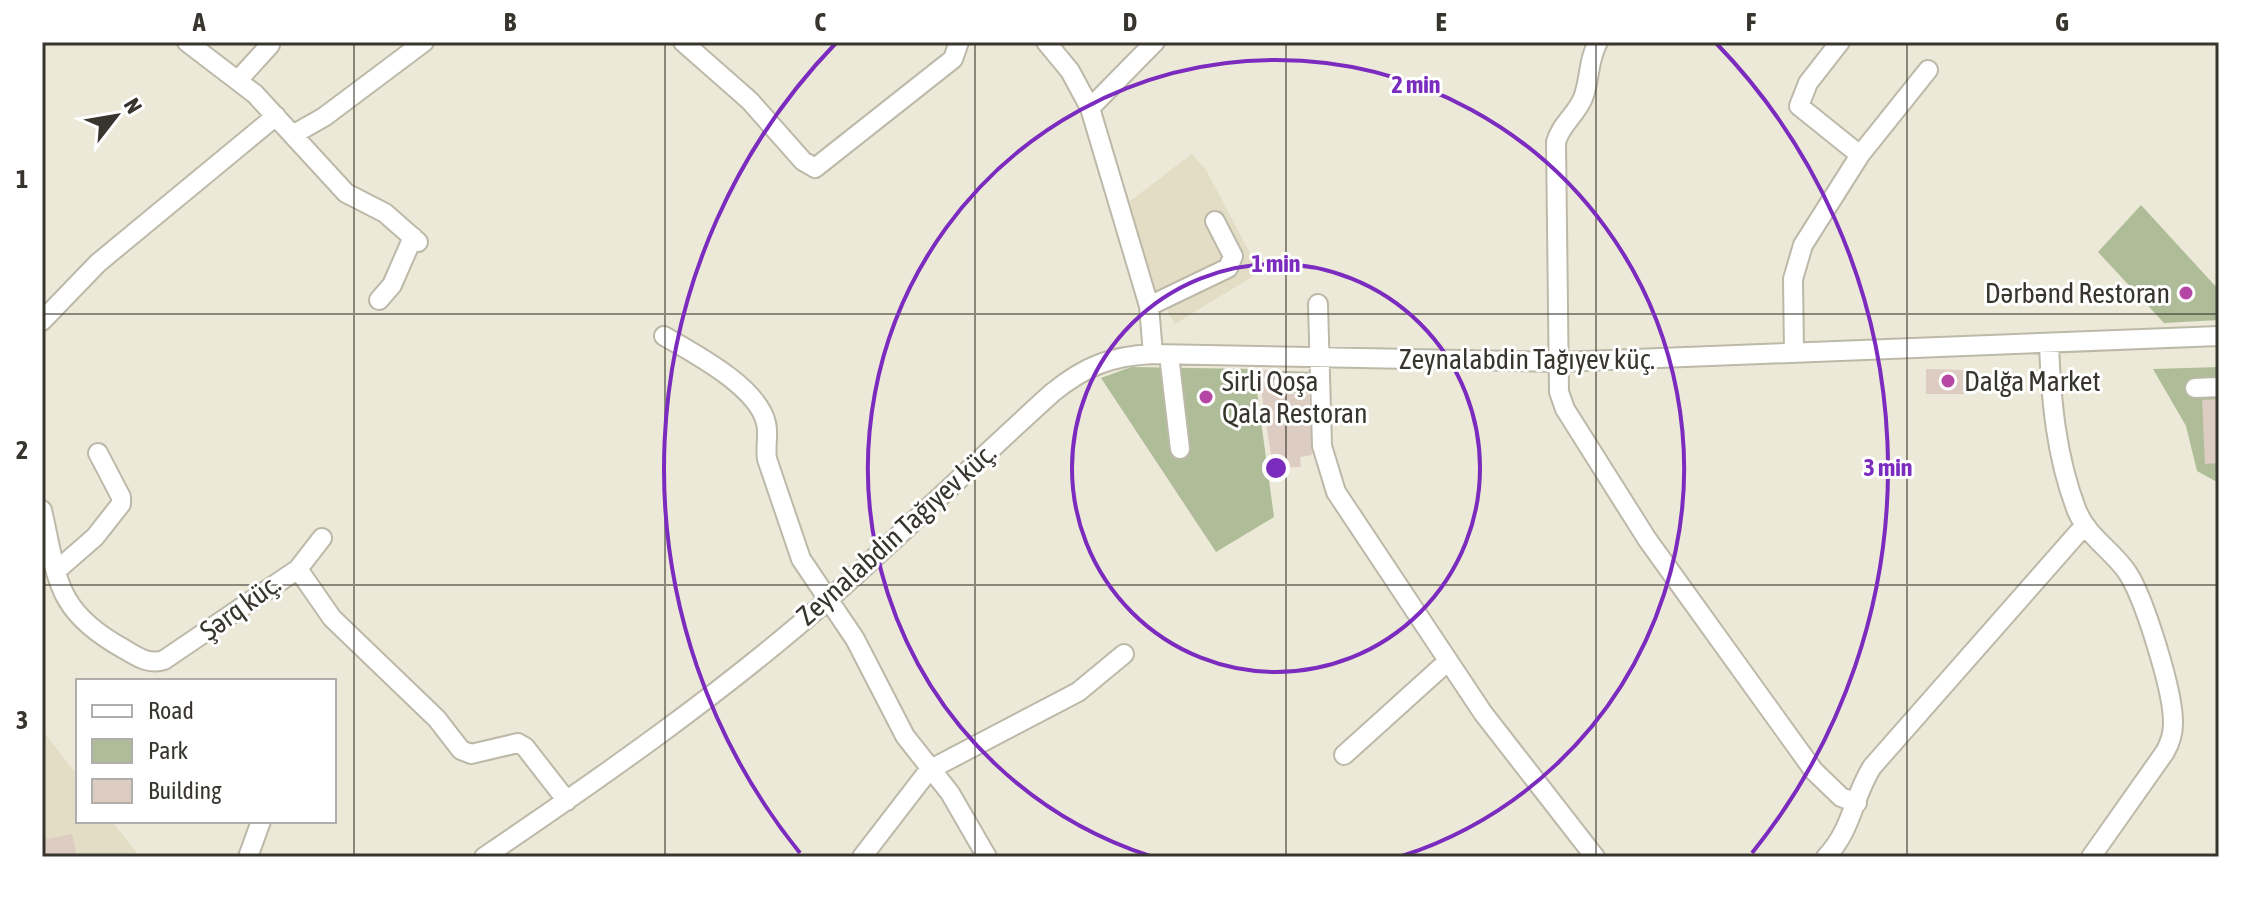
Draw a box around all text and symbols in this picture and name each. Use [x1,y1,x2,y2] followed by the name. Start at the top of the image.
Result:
[192,7,206,37] text: A
[504,7,517,37] text: B
[814,7,826,37] text: C
[1123,7,1137,37] text: D
[1435,7,1447,37] text: E
[1746,7,1757,37] text: F
[2055,7,2069,37] text: G
[1391,71,1441,98] text: 2 min
[76,76,156,156] north arrow
[119,93,148,118] text: N
[16,164,28,194] text: 1
[1251,250,1301,277] text: 1 min
[1985,277,2170,309] place label: Dərbənd Restoran
[2177,284,2195,302] marker: Dərbənd Restoran
[1399,343,1655,375] street label: Zeynalabdin Tağıyev küç.
[1222,365,1368,429] place label: Sirli Qoşa Qala Restoran
[1964,365,2101,397] place label: Dalğa Market
[1939,372,1957,390] marker: Dalğa Market
[1197,388,1215,406] marker: Sirli Qoşa Qala Restoran
[16,435,28,465] text: 2
[790,436,1002,632] street label: Zeynalabdin Tağıyev küç.
[1262,454,1290,482] centre of rings
[1863,454,1913,481] text: 3 min
[194,567,286,647] street label: Şərq küç.
[76,679,336,823] legend
[148,697,194,724] text: Road
[16,705,28,735] text: 3
[148,737,189,764] text: Park
[148,777,222,804] text: Building

